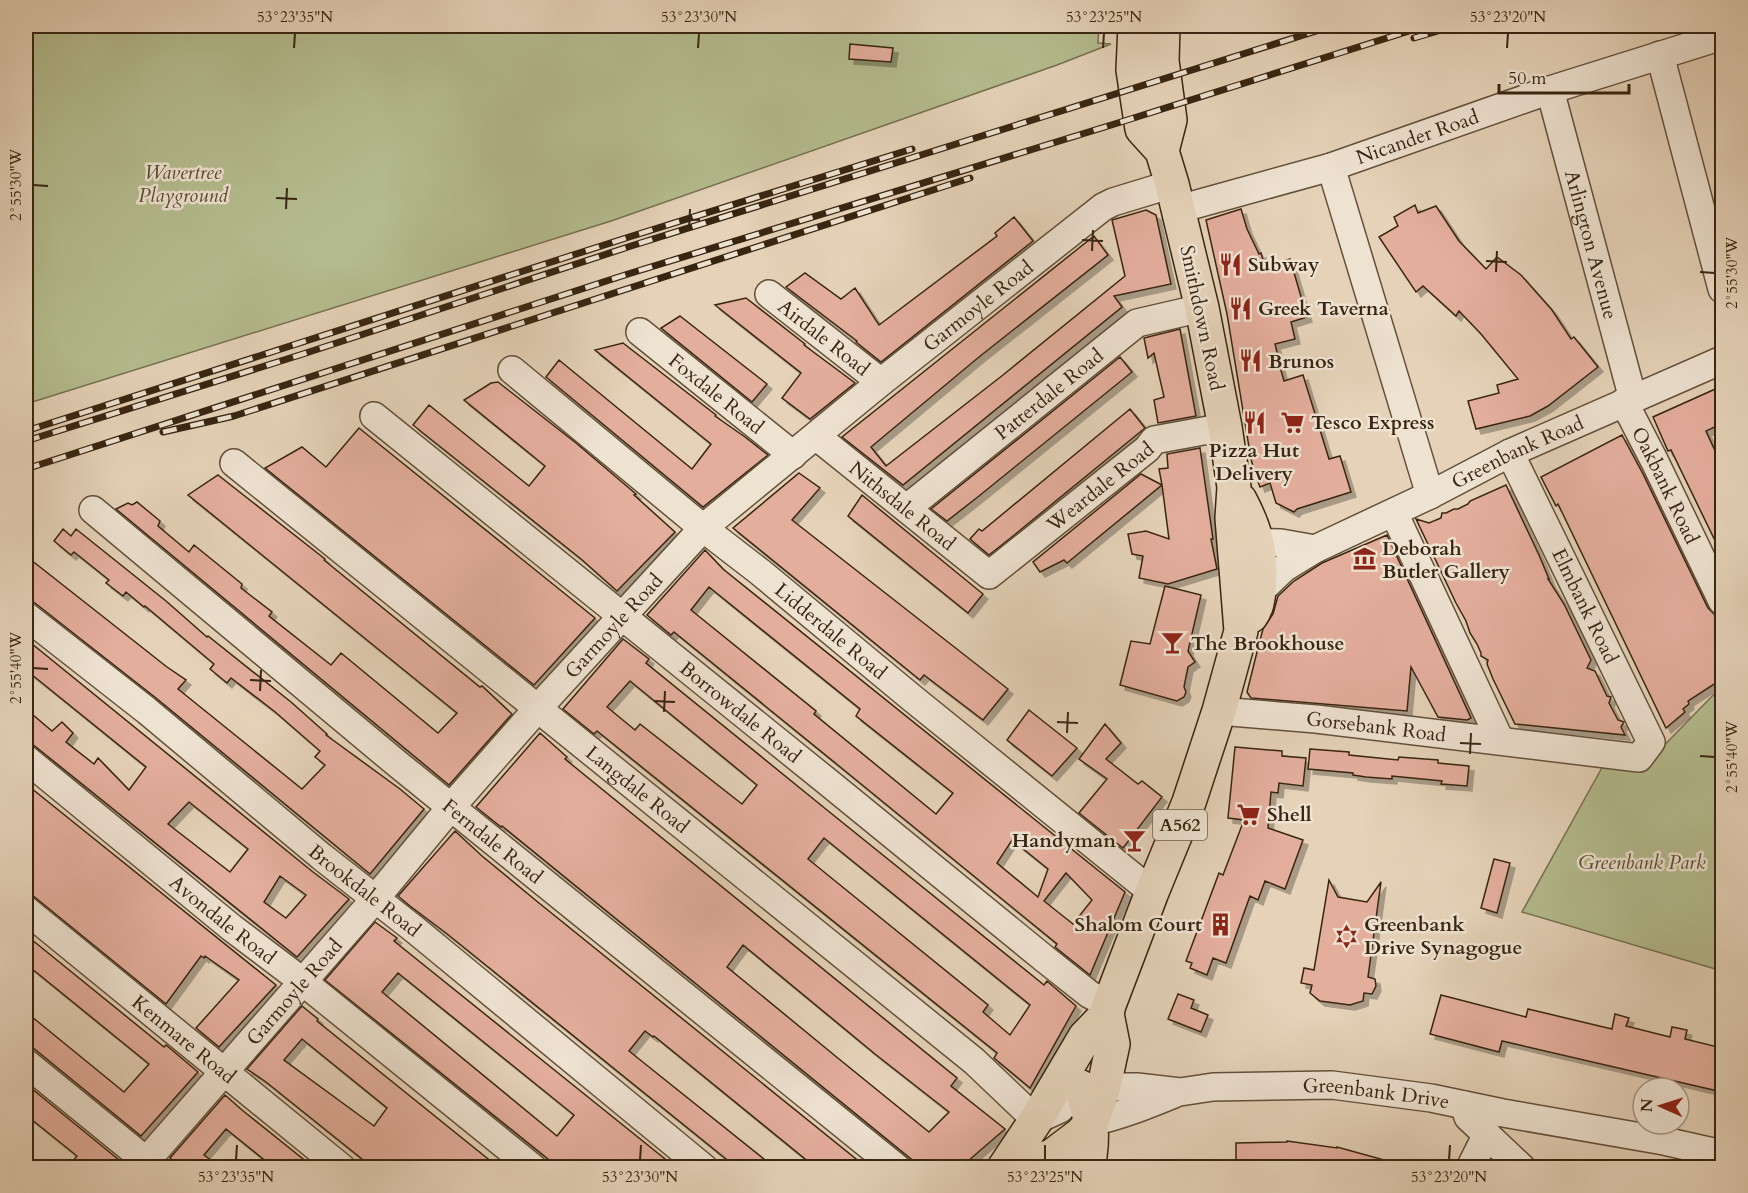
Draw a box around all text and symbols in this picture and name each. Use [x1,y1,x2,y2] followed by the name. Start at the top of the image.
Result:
[257,7,333,27] text: 53°23'35"N
[661,7,737,27] text: 53°23'30"N
[1066,7,1142,27] text: 53°23'25"N
[1470,7,1546,27] text: 53°23'20"N
[1499,57,1630,95] scale bar
[1508,66,1547,91] text: 50 m
[1352,103,1482,171] street label: Nicander Road
[6,148,26,221] text: 2°55'30"W
[138,159,229,209] park label: Wavertree Playground
[1559,167,1624,322] street label: Arlington Avenue
[1722,236,1742,309] text: 2°55'30"W
[1173,243,1231,394] street label: Smithdown Road
[1217,251,1243,277] restaurant icon: Subway
[1248,251,1320,278] place label: Subway
[917,253,1039,358] street label: Garmoyle Road
[772,293,876,382] street label: Airdale Road
[1227,295,1253,321] restaurant icon: Greek Taverna
[1258,295,1389,322] place label: Greek Taverna
[989,342,1109,446] street label: Patterdale Road
[663,347,770,440] street label: Foxdale Road
[1237,348,1263,374] restaurant icon: Brunos
[1268,348,1334,375] place label: Brunos
[1280,409,1306,435] supermarket icon: Tesco Express
[1311,409,1434,436] place label: Tesco Express
[1447,409,1588,495] street label: Greenbank Road
[1241,410,1267,436] restaurant icon: Pizza Hut Delivery
[1625,422,1706,549] street label: Oakbank Road
[1040,435,1160,538] street label: Weardale Road
[1209,437,1299,487] place label: Pizza Hut Delivery
[844,454,962,557] street label: Nithsdale Road
[1382,535,1511,585] place label: Deborah Butler Gallery
[1545,544,1625,668] street label: Elmbank Road
[1351,546,1377,572] museum icon: Deborah Butler Gallery
[558,567,669,684] street label: Garmoyle Road
[769,576,893,686] street label: Lidderdale Road
[1160,630,1186,656] bar icon: The Brookhouse
[1191,630,1344,657] place label: The Brookhouse
[6,631,26,704] text: 2°55'40"W
[674,655,807,769] street label: Borrowdale Road
[1305,705,1448,748] street label: Gorsebank Road
[1722,720,1742,793] text: 2°55'40"W
[580,739,696,840] street label: Langdale Road
[437,792,549,890] street label: Ferndale Road
[1236,801,1262,827] supermarket icon: Shell
[1267,801,1312,828] place label: Shell
[1153,810,1207,840] road number: A562
[1012,827,1116,854] place label: Handyman
[1121,827,1147,853] bar icon: Handyman
[303,838,427,943] street label: Brookdale Road
[1578,849,1706,876] park label: Greenbank Park
[164,869,282,971] street label: Avondale Road
[1075,911,1202,938] place label: Shalom Court
[1207,911,1233,937] building icon: Shalom Court
[1364,911,1522,961] place label: Greenbank Drive Synagogue
[1333,923,1359,949] synagogue icon: Greenbank Drive Synagogue
[240,932,348,1051] street label: Garmoyle Road
[126,988,242,1090] street label: Kenmare Road
[1302,1071,1452,1115] street label: Greenbank Drive
[1631,1076,1691,1136] north arrow
[1636,1098,1658,1113] text: N
[198,1167,274,1187] text: 53°23'35"N
[602,1167,678,1187] text: 53°23'30"N
[1007,1167,1083,1187] text: 53°23'25"N
[1411,1167,1487,1187] text: 53°23'20"N

